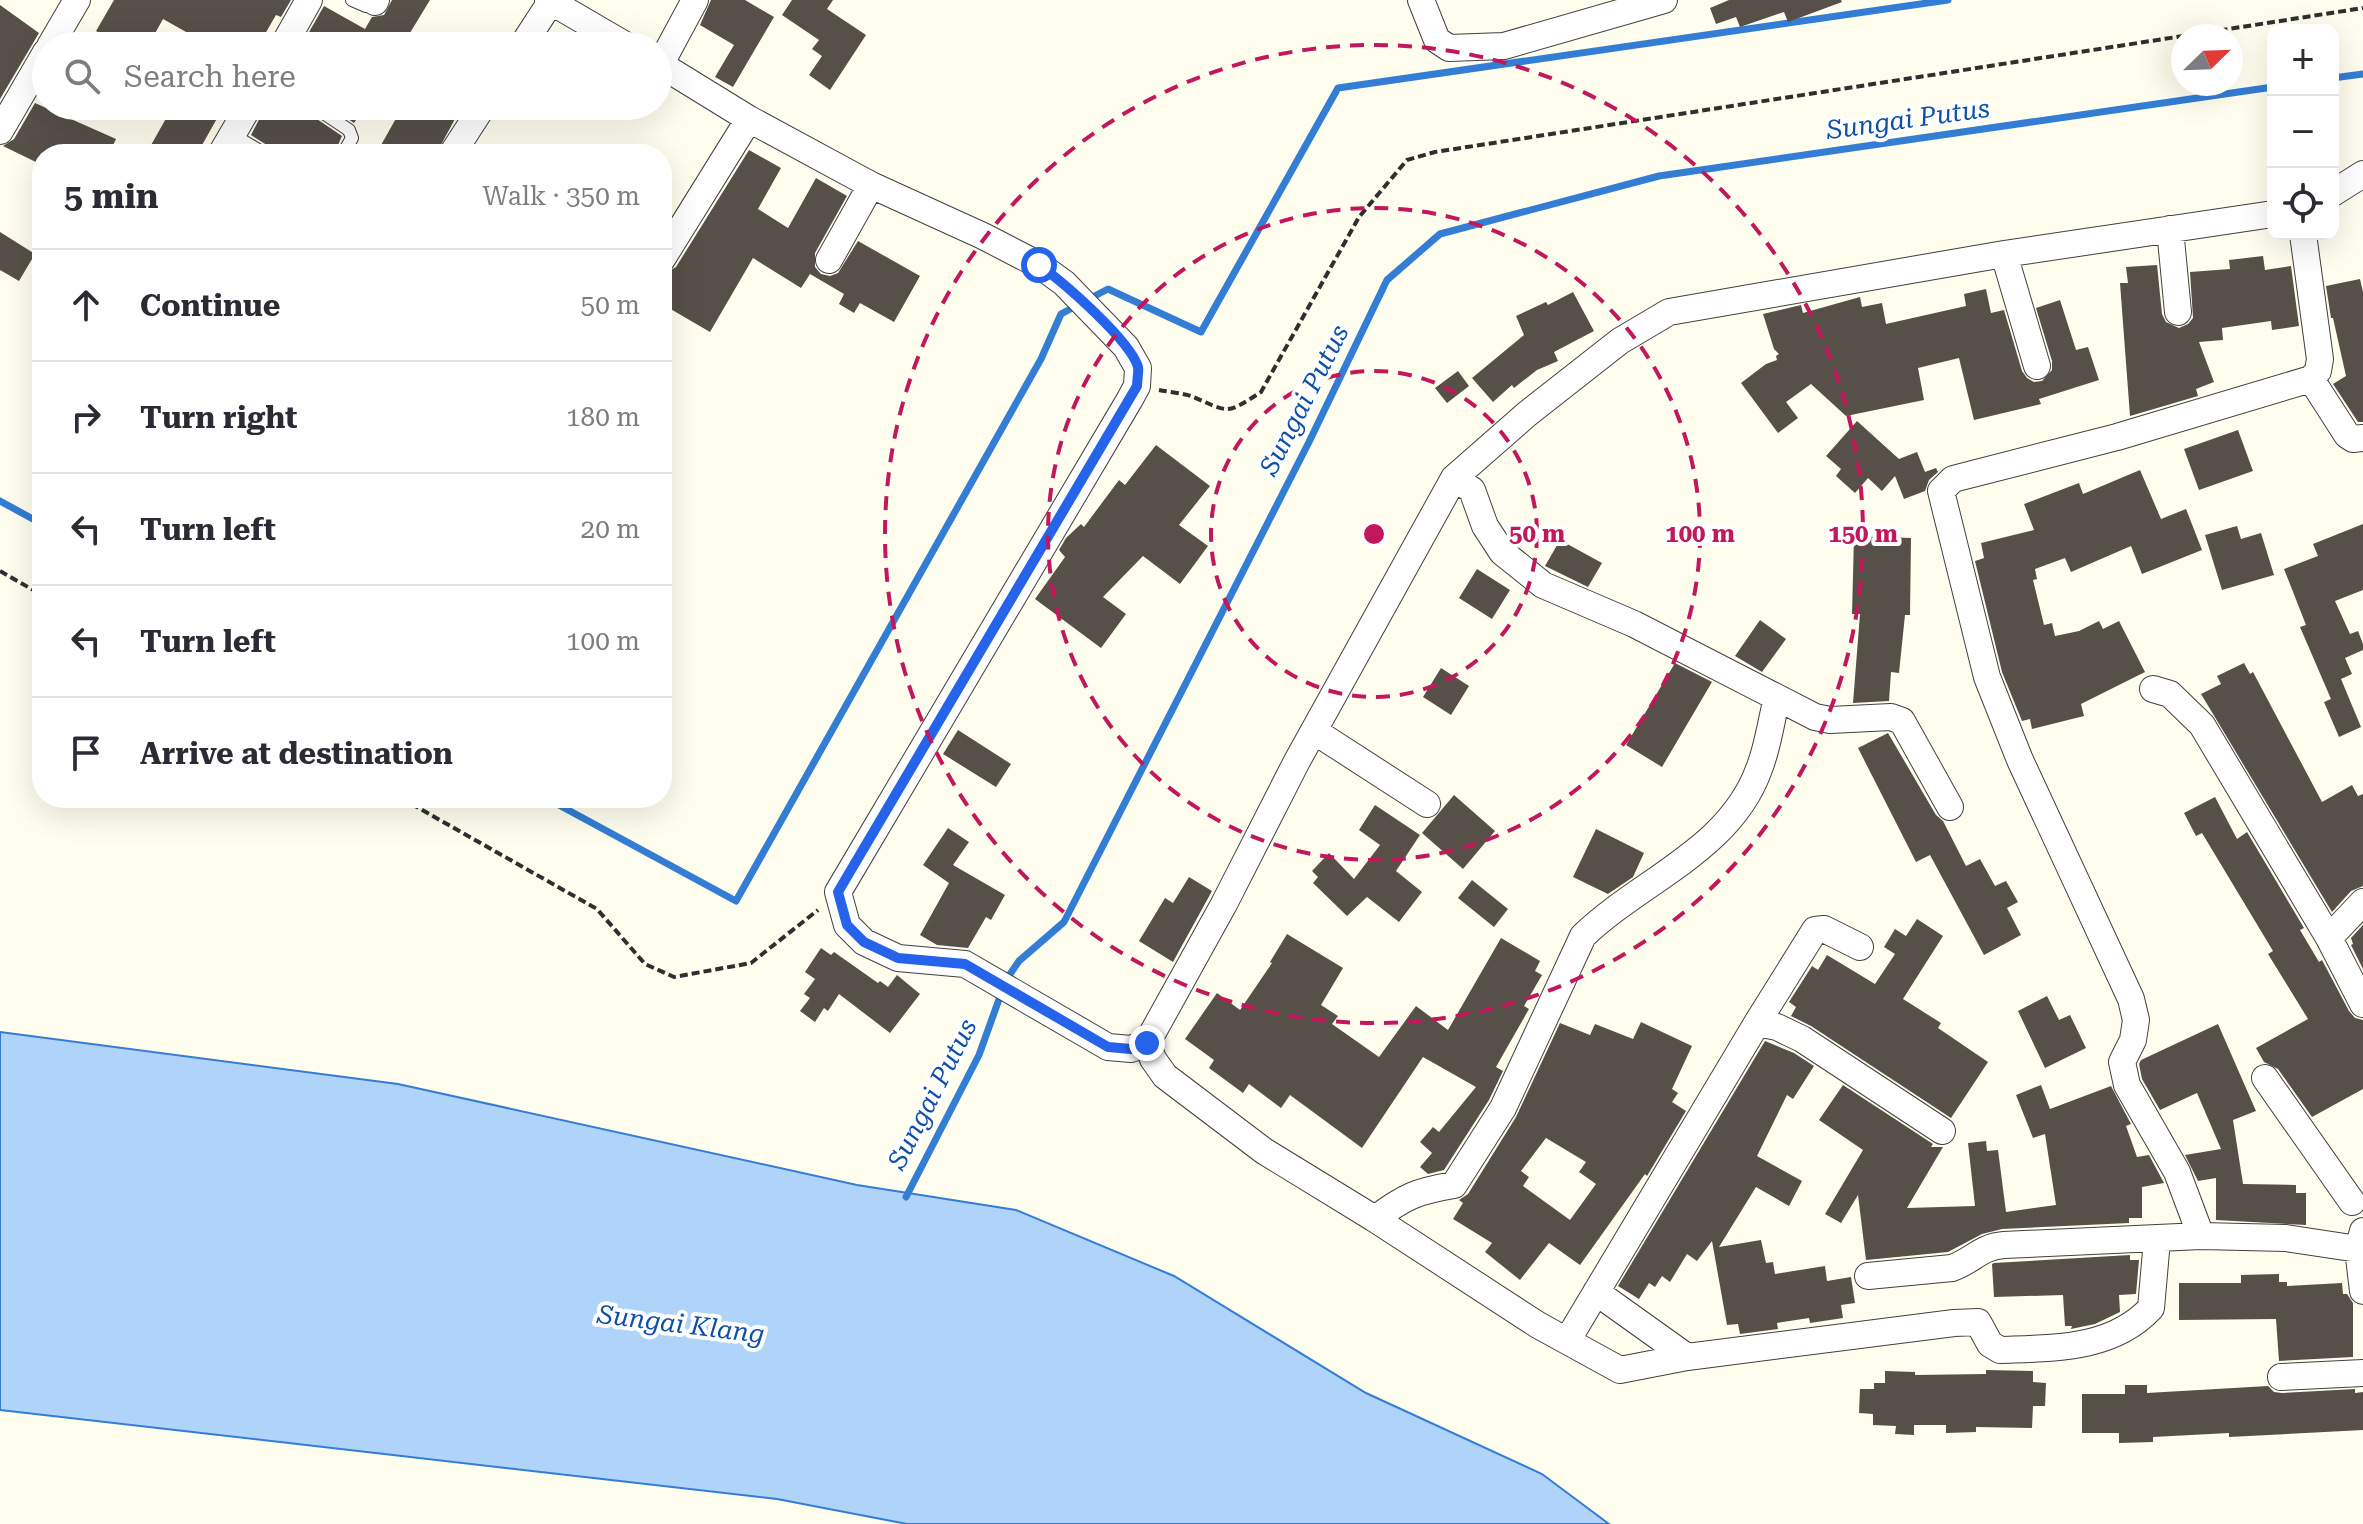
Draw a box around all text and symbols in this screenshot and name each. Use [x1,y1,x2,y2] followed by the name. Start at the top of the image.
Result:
[2171,24,2243,96] north arrow
[2267,24,2339,240] map controls
[2267,24,2339,96] button: +
[32,32,672,120] search box
[60,54,104,98] icon: search
[124,59,296,94] text: Search here
[1824,93,1991,145] water label: Sungai Putus
[2267,96,2339,168] button: −
[2267,168,2339,240] button: locate
[64,176,159,216] text: 5 min
[482,181,640,211] text: Walk · 350 m
[1021,247,1057,283] route start
[64,283,108,327] icon: ahead
[140,288,280,323] text: Continue
[581,290,640,320] text: 50 m
[1253,320,1355,481] water label: Sungai Putus
[64,395,108,439] icon: right
[140,400,297,435] text: Turn right
[566,402,640,432] text: 180 m
[64,507,108,551] icon: left
[140,512,276,547] text: Turn left
[581,514,640,544] text: 20 m
[1360,520,1388,548] centre of rings
[1509,520,1565,548] text: 50 m
[1665,520,1735,548] text: 100 m
[1828,520,1898,548] text: 150 m
[64,619,108,663] icon: left
[140,624,276,659] text: Turn left
[566,626,640,656] text: 100 m
[64,731,108,775] icon: arrive
[140,736,453,771] text: Arrive at destination
[881,1014,983,1175] water label: Sungai Putus
[1129,1025,1165,1061] route end
[595,1299,766,1349] water label: Sungai Klang

